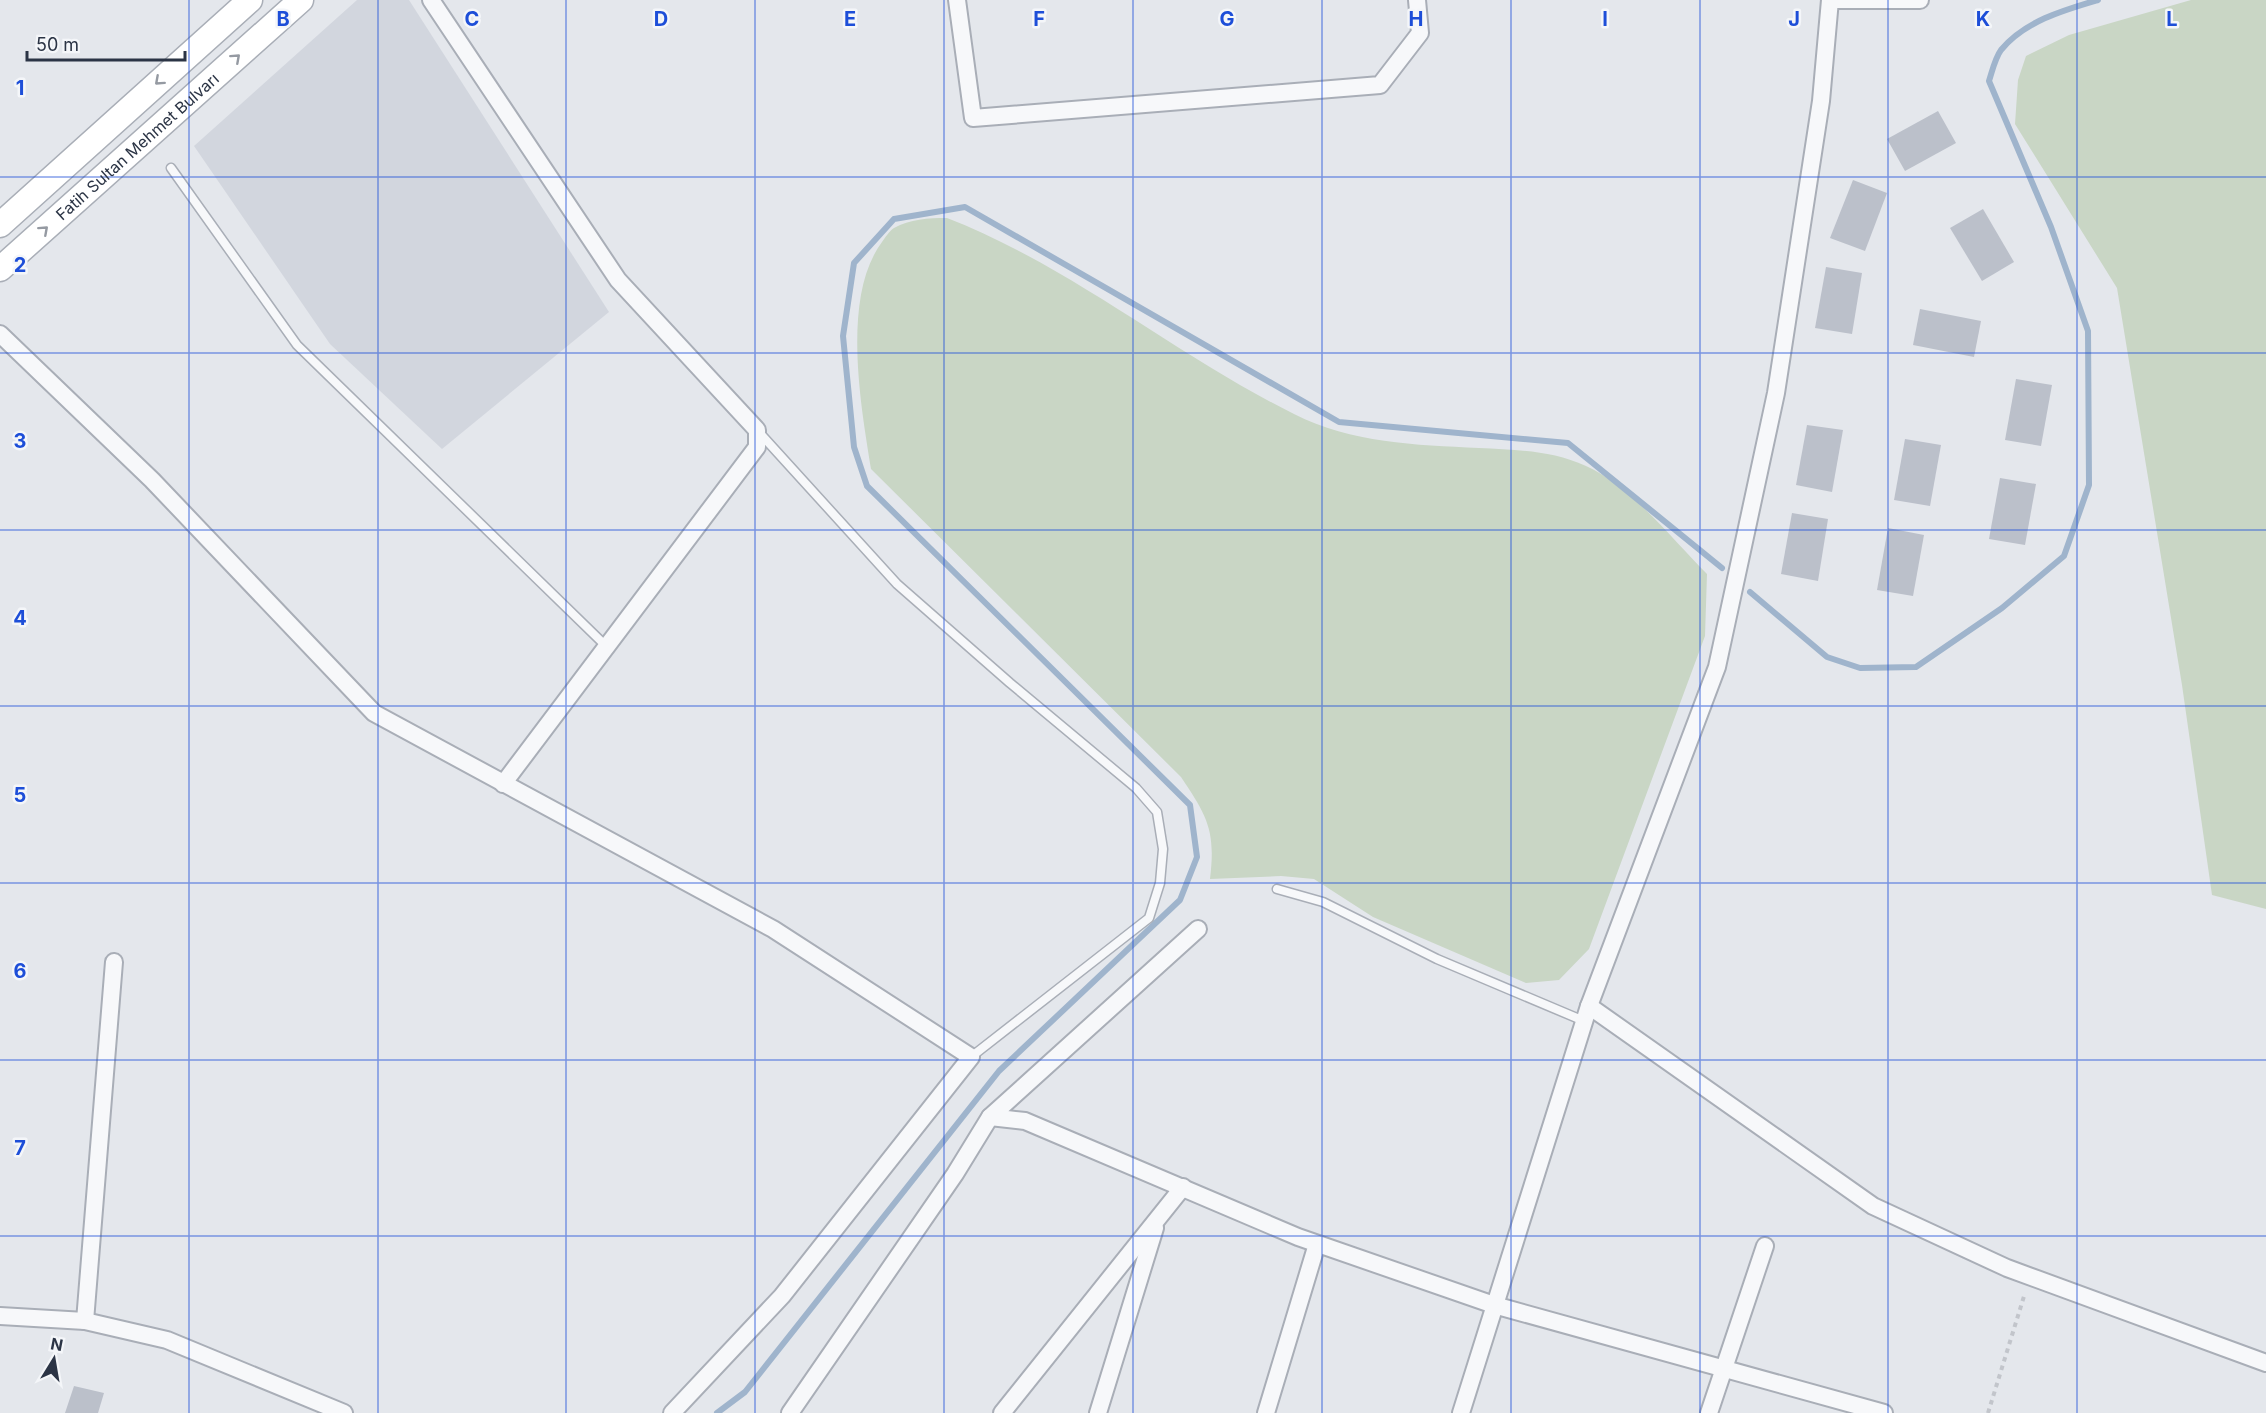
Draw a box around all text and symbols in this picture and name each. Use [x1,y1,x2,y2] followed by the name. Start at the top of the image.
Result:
[276,7,290,31] text: B
[465,7,479,31] text: C
[654,7,668,31] text: D
[844,7,856,31] text: E
[1033,7,1045,31] text: F
[1219,7,1235,31] text: G
[1409,7,1423,31] text: H
[1602,7,1608,31] text: I
[1788,7,1800,31] text: J
[1976,7,1990,31] text: K
[2166,7,2178,31] text: L
[27,24,184,62] scale bar
[36,34,79,55] text: 50 m
[229,54,240,65] one-way arrow
[52,68,223,224] street label: Fatih Sultan Mehmet Bulvarı
[156,74,166,85] one-way arrow
[16,76,24,100] text: 1
[37,226,47,237] one-way arrow
[14,253,26,277] text: 2
[14,429,26,453] text: 3
[13,606,27,630] text: 4
[14,783,26,807] text: 5
[14,959,27,983] text: 6
[14,1136,26,1160] text: 7
[24,1329,84,1389] north arrow
[49,1333,65,1355] text: N

